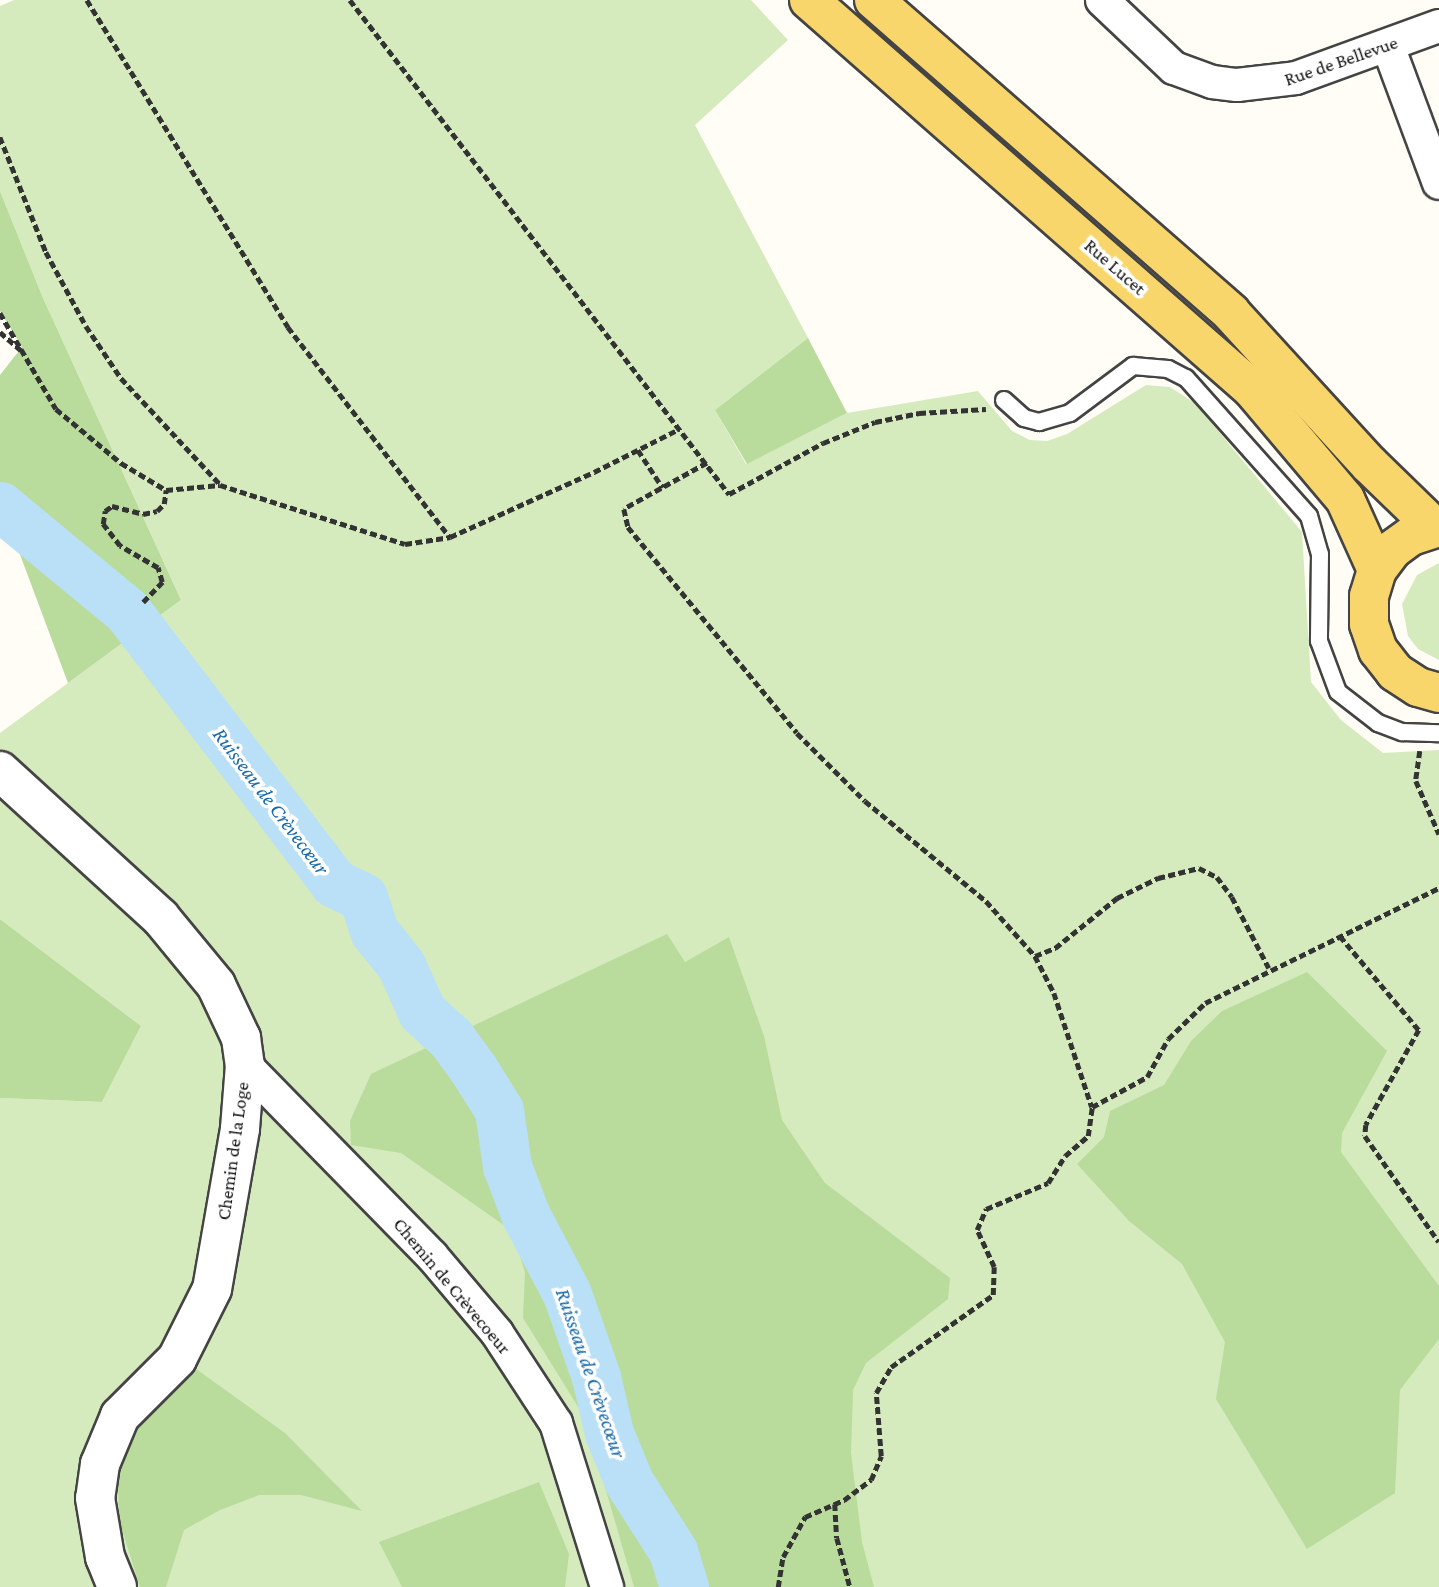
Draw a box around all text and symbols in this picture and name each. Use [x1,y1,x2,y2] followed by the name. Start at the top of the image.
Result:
[1281,31,1401,91] street label: Rue de Bellevue
[1080,234,1150,300] street label: Rue Lucet
[208,723,334,879] water label: Ruisseau de Crèvecœur
[212,1080,254,1222] street label: Chemin de la Loge
[388,1213,516,1359] street label: Chemin de Crèvecoeur
[550,1285,632,1461] water label: Ruisseau de Crèvecœur

